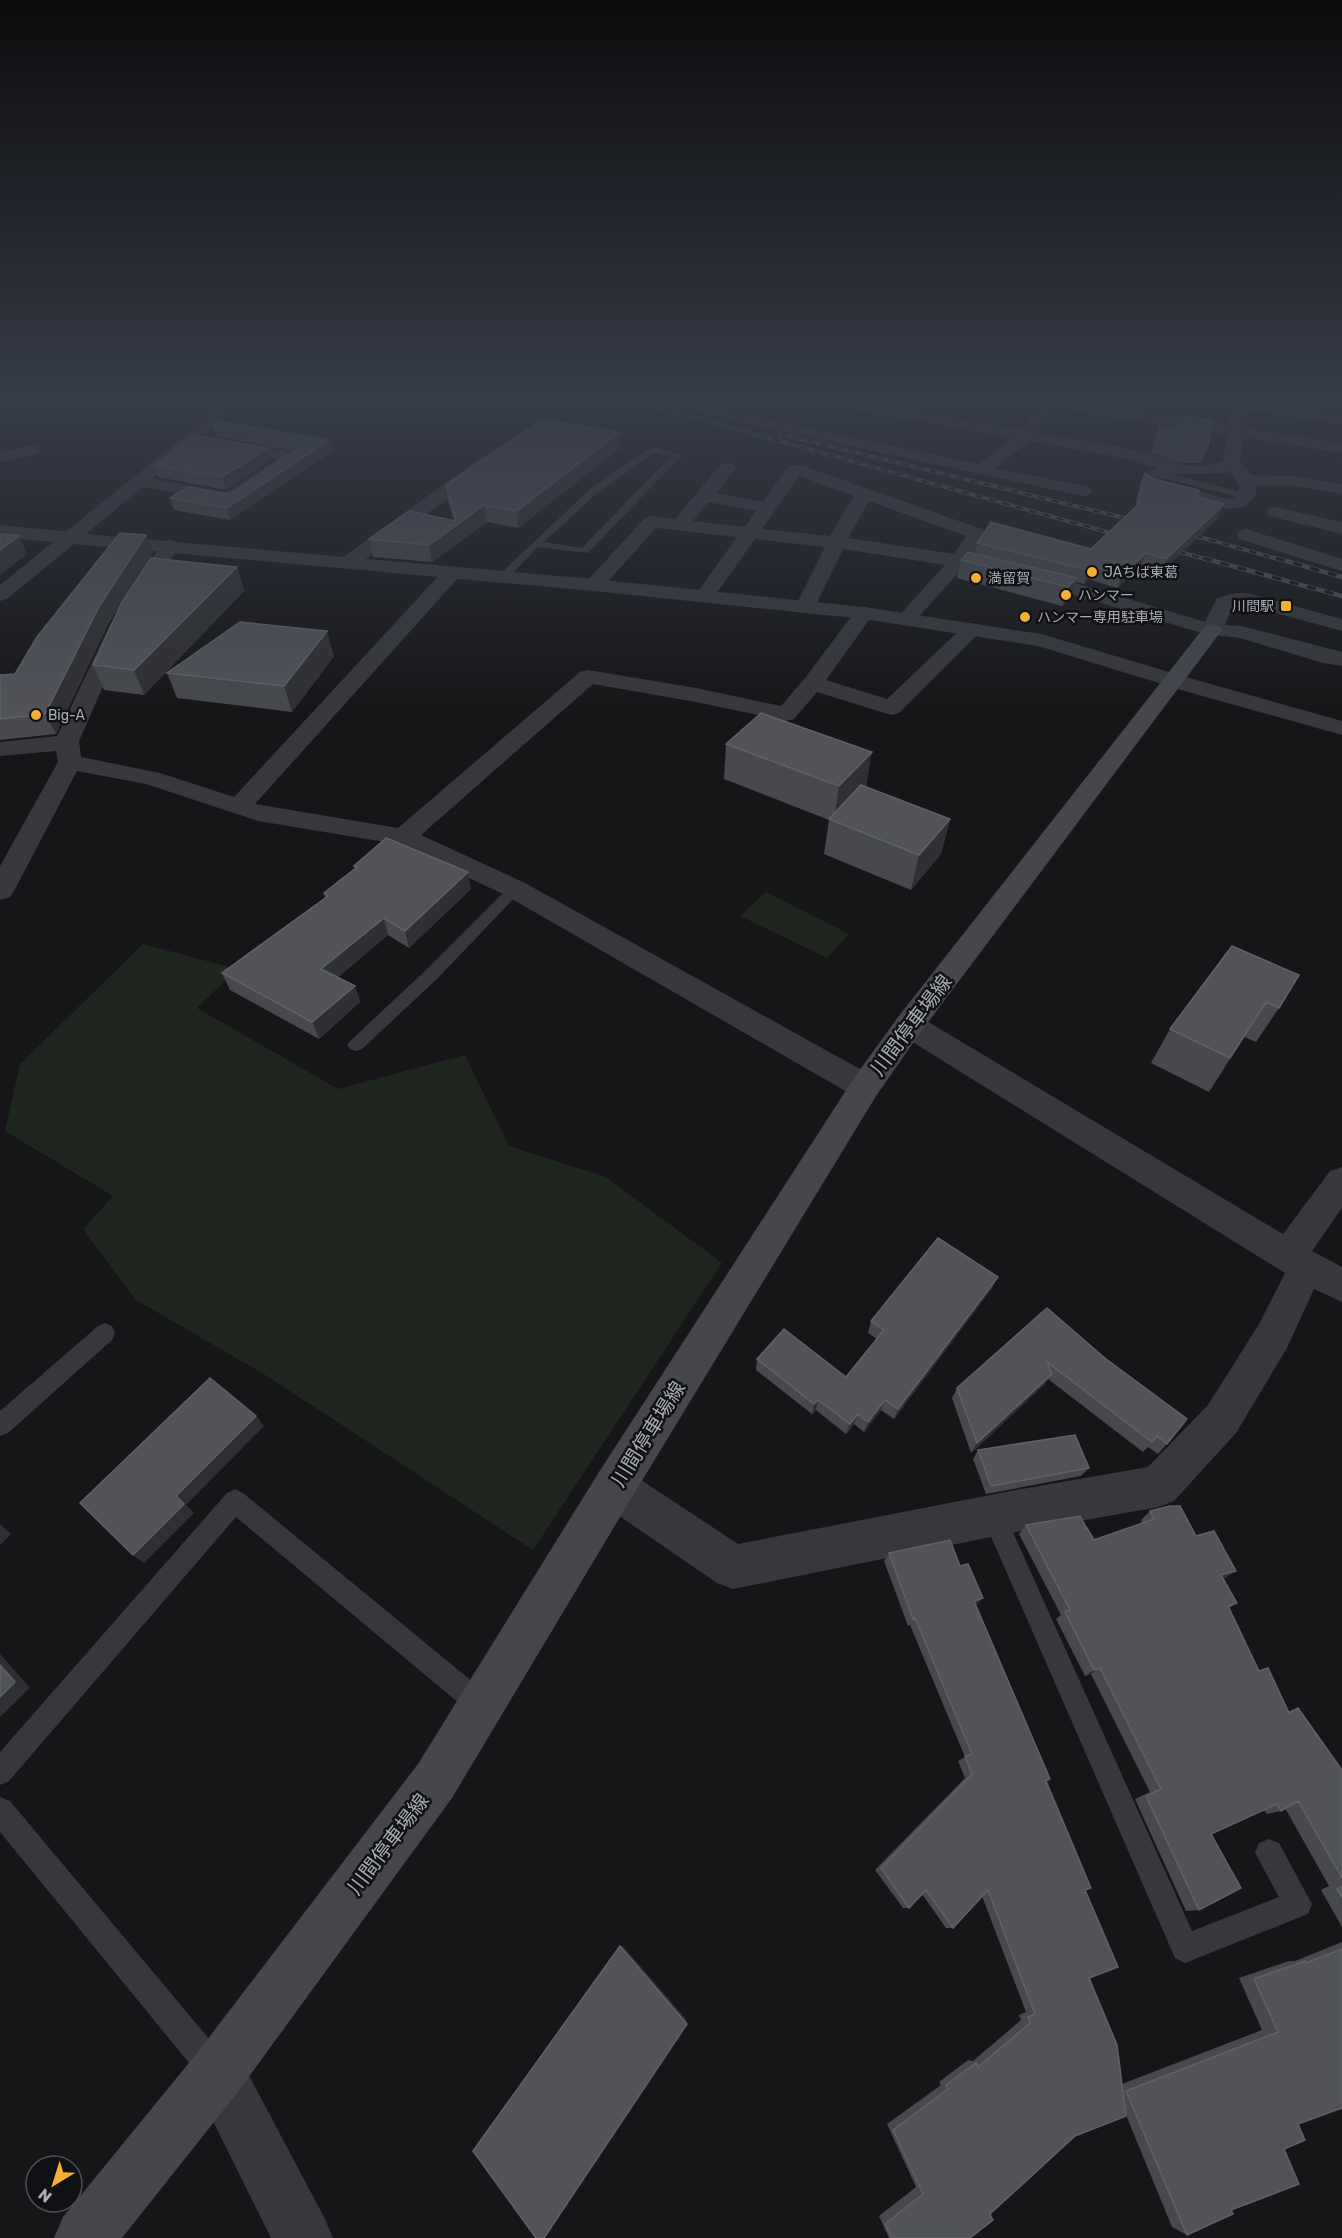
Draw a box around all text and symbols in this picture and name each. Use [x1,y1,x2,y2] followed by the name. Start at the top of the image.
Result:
[1104,564,1178,581] place label: JAちば東葛
[1085,565,1099,579] marker: JAちば東葛
[988,570,1030,587] place label: 満留賀
[969,571,983,585] marker: 満留賀
[1078,587,1134,604] place label: ハンマー
[1059,588,1073,602] marker: ハンマー
[1232,598,1274,615] place label: 川間駅
[1279,599,1293,613] marker: 川間駅
[1037,609,1163,626] place label: ハンマー専用駐車場
[1018,610,1032,624] marker: ハンマー専用駐車場
[48,707,86,724] place label: Big-A
[29,708,43,722] marker: Big-A
[865,970,957,1080] street label: 川間停車場線
[606,1377,690,1491] street label: 川間停車場線
[342,1789,434,1899] street label: 川間停車場線
[24,2154,84,2214] north arrow
[35,2184,55,2206] text: N

